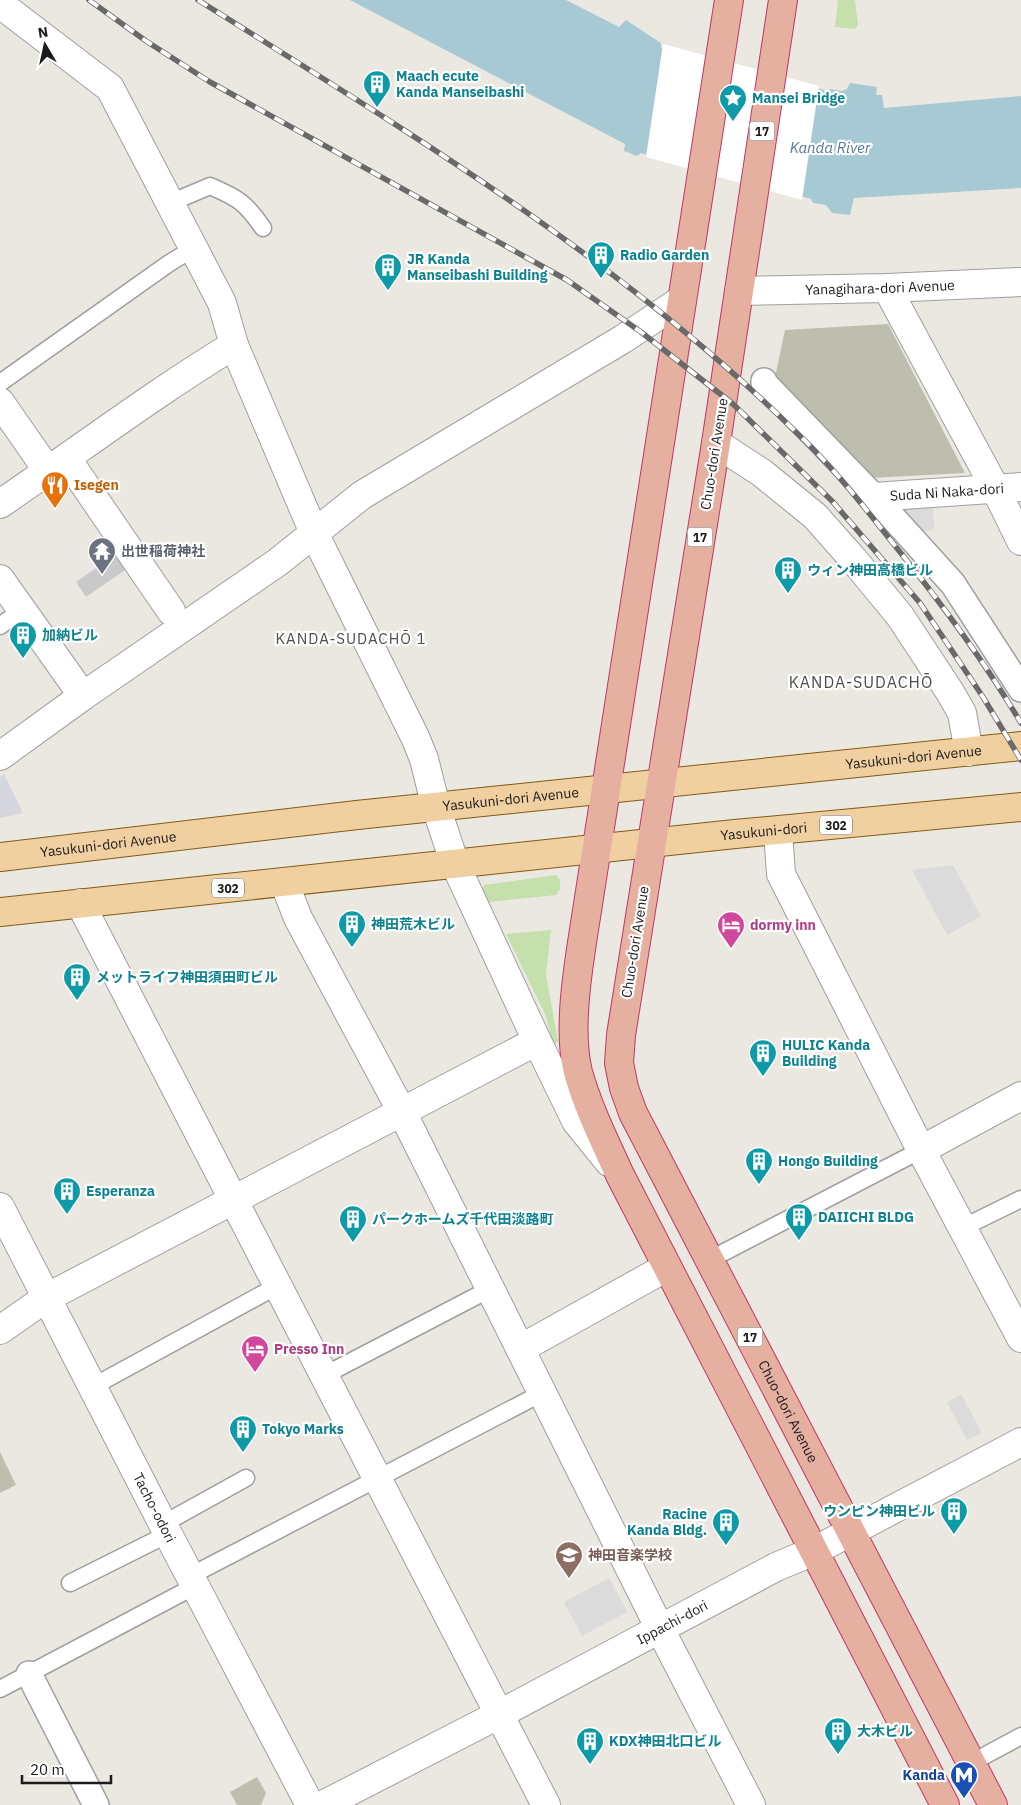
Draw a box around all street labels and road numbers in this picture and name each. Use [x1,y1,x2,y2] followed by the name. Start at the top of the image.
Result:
[750,122,774,140] road number: 17
[805,276,956,299] street label: Yanagihara-dori Avenue
[696,397,732,511] street label: Chuo-dori Avenue
[889,479,1004,505] street label: Suda Ni Naka-dori
[688,528,712,546] road number: 17
[845,741,983,773] street label: Yasukuni-dori Avenue
[442,783,580,815] street label: Yasukuni-dori Avenue
[820,816,852,834] road number: 302
[720,818,808,844] street label: Yasukuni-dori
[39,827,178,861] street label: Yasukuni-dori Avenue
[212,878,244,898] road number: 302
[617,885,653,999] street label: Chuo-dori Avenue
[738,1328,762,1346] road number: 17
[754,1357,822,1466] street label: Chuo-dori Avenue
[129,1470,180,1545] street label: Tacho-odori
[633,1596,711,1649] street label: Ippachi-dori

